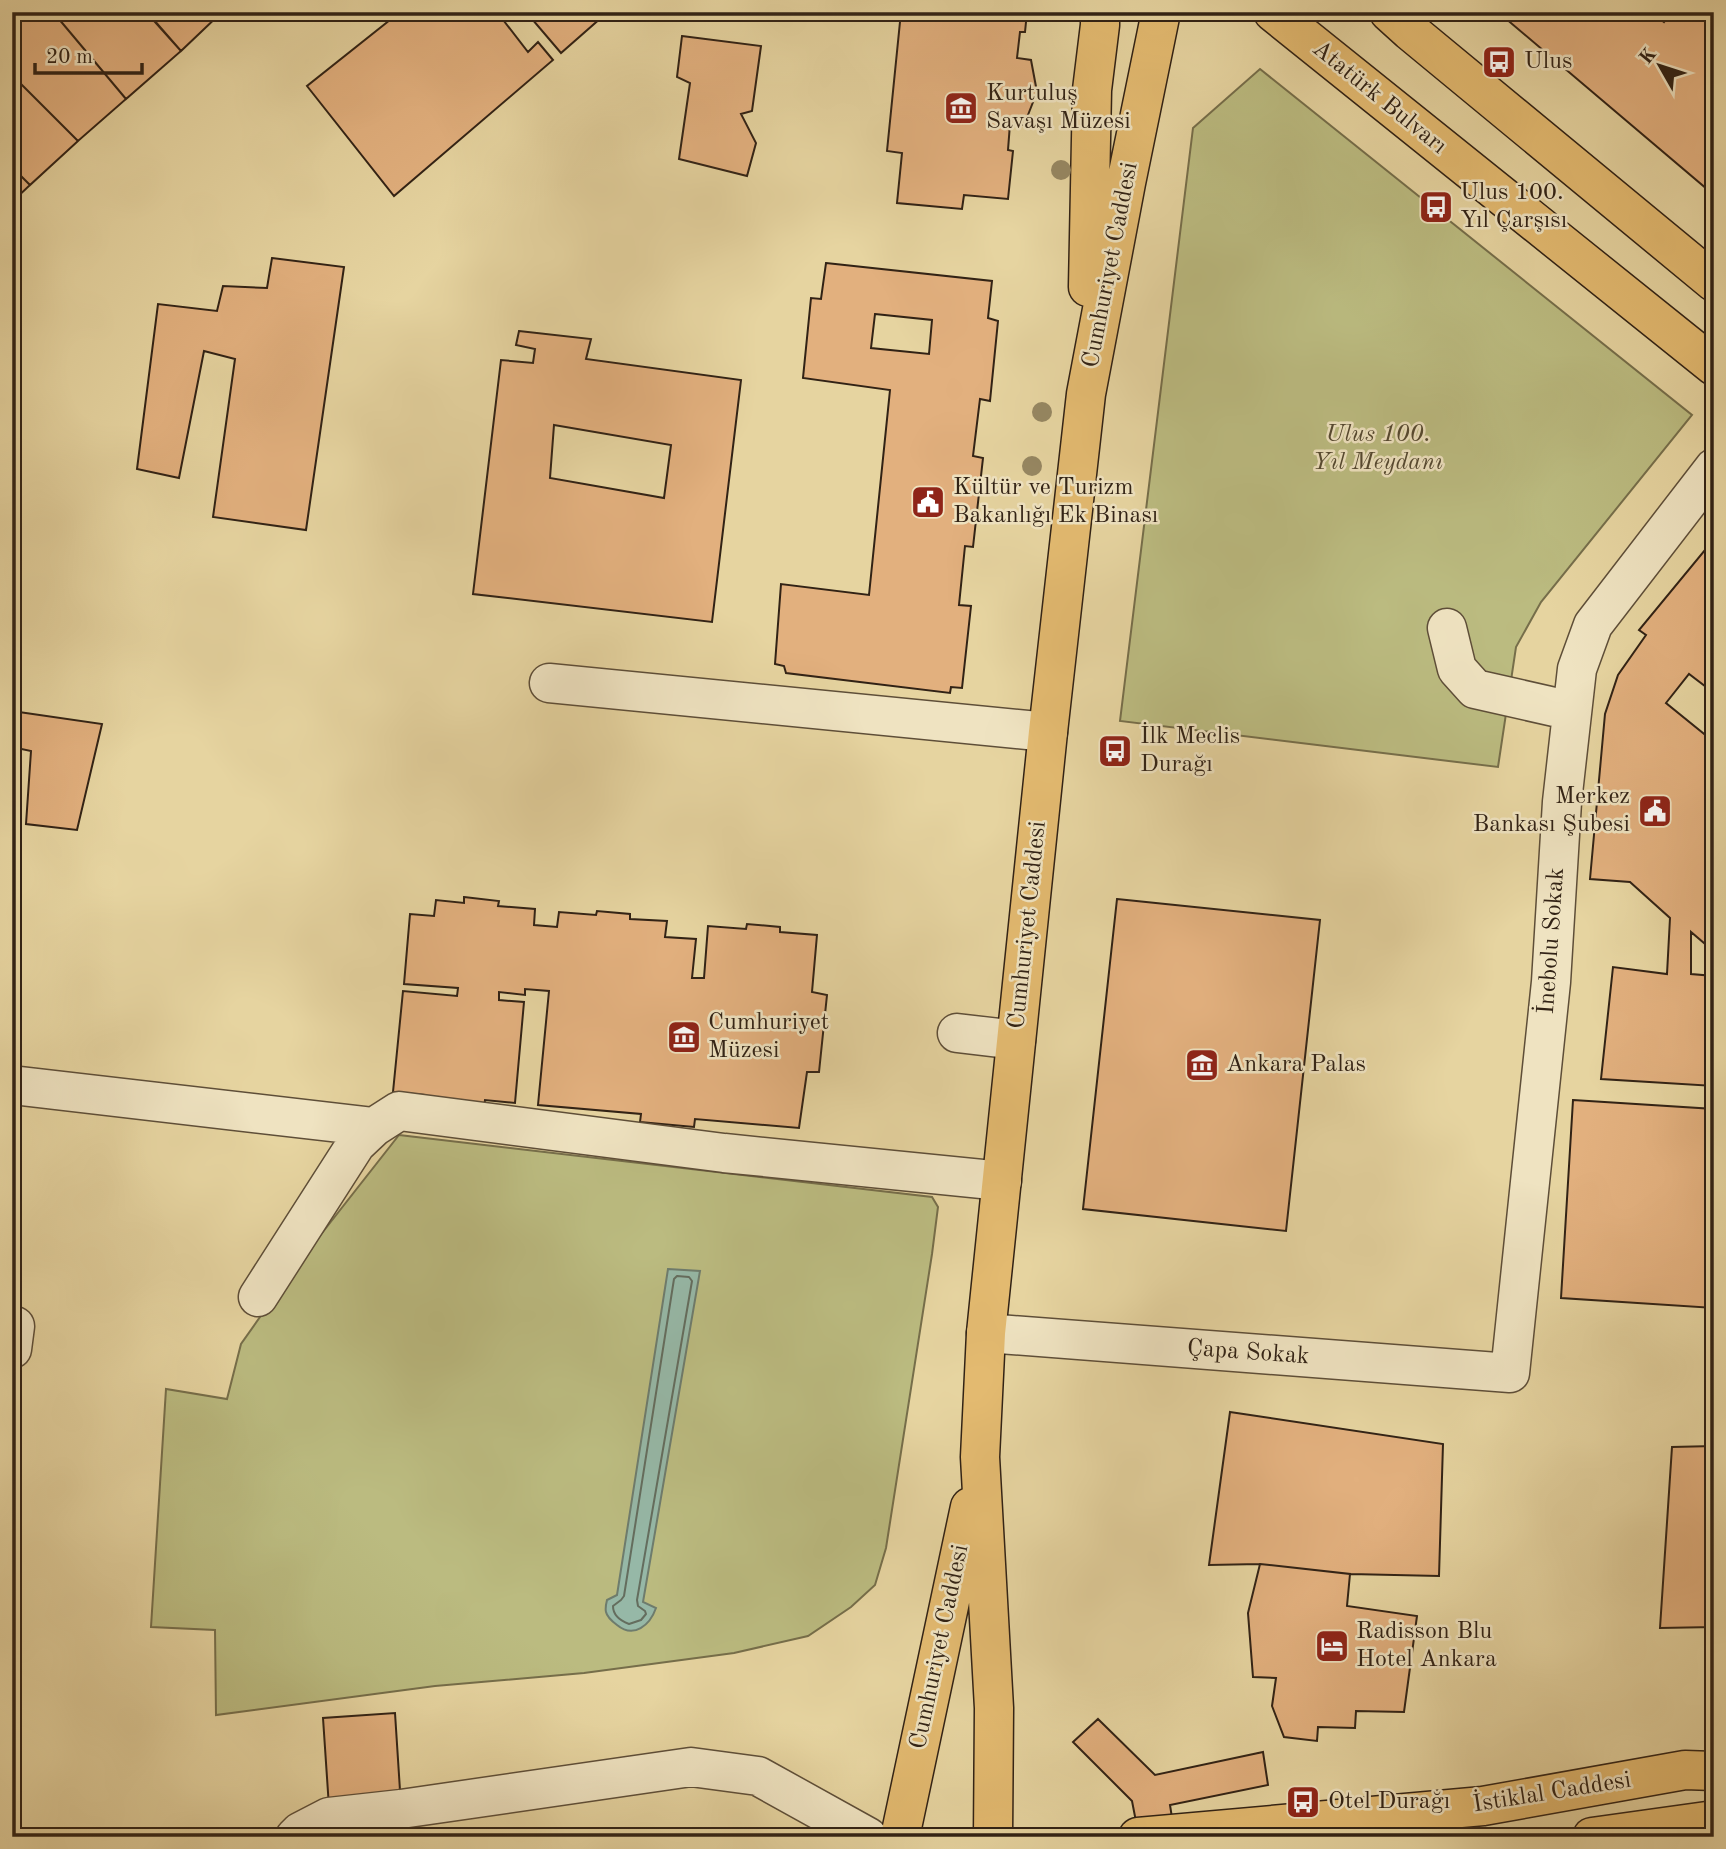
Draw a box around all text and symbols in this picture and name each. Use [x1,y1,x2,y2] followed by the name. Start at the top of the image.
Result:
[35,32,142,76] scale bar
[1624,32,1694,102] north arrow
[1307,37,1451,159] street label: Atatürk Bulvarı
[1480,43,1518,81] bus stop icon: Ulus
[1637,45,1661,69] text: K
[46,47,93,68] text: 20 m
[1524,50,1572,74] place label: Ulus
[986,82,1131,134] place label: Kurtuluş Savaşı Müzesi
[942,89,980,127] museum icon: Kurtuluş Savaşı Müzesi
[1079,160,1143,370] street label: Cumhuriyet Caddesi
[1460,181,1567,233] place label: Ulus 100. Yıl Çarşısı
[1417,188,1455,226] bus stop icon: Ulus 100. Yıl Çarşısı
[1313,423,1443,475] park label: Ulus 100. Yıl Meydanı
[953,476,1158,528] place label: Kültür ve Turizm Bakanlığı Ek Binası
[909,483,947,521] public building icon: Kültür ve Turizm Bakanlığı Ek Binası
[1140,722,1240,777] place label: İlk Meclis Durağı
[1096,732,1134,770] bus stop icon: İlk Meclis Durağı
[1473,785,1630,837] place label: Merkez Bankası Şubesi
[1636,792,1674,830] public building icon: Merkez Bankası Şubesi
[1005,820,1051,1030] street label: Cumhuriyet Caddesi
[1532,867,1569,1015] street label: İnebolu Sokak
[708,1011,829,1063] place label: Cumhuriyet Müzesi
[665,1018,703,1056] museum icon: Cumhuriyet Müzesi
[1183,1046,1221,1084] museum icon: Ankara Palas
[1226,1053,1366,1077] place label: Ankara Palas
[1186,1337,1310,1369] street label: Çapa Sokak
[907,1542,973,1752] street label: Cumhuriyet Caddesi
[1356,1620,1497,1672] place label: Radisson Blu Hotel Ankara
[1313,1627,1351,1665] hotel icon: Radisson Blu Hotel Ankara
[1471,1766,1633,1817] street label: İstiklal Caddesi
[1284,1783,1322,1821] bus stop icon: Otel Durağı
[1328,1790,1450,1814] place label: Otel Durağı

